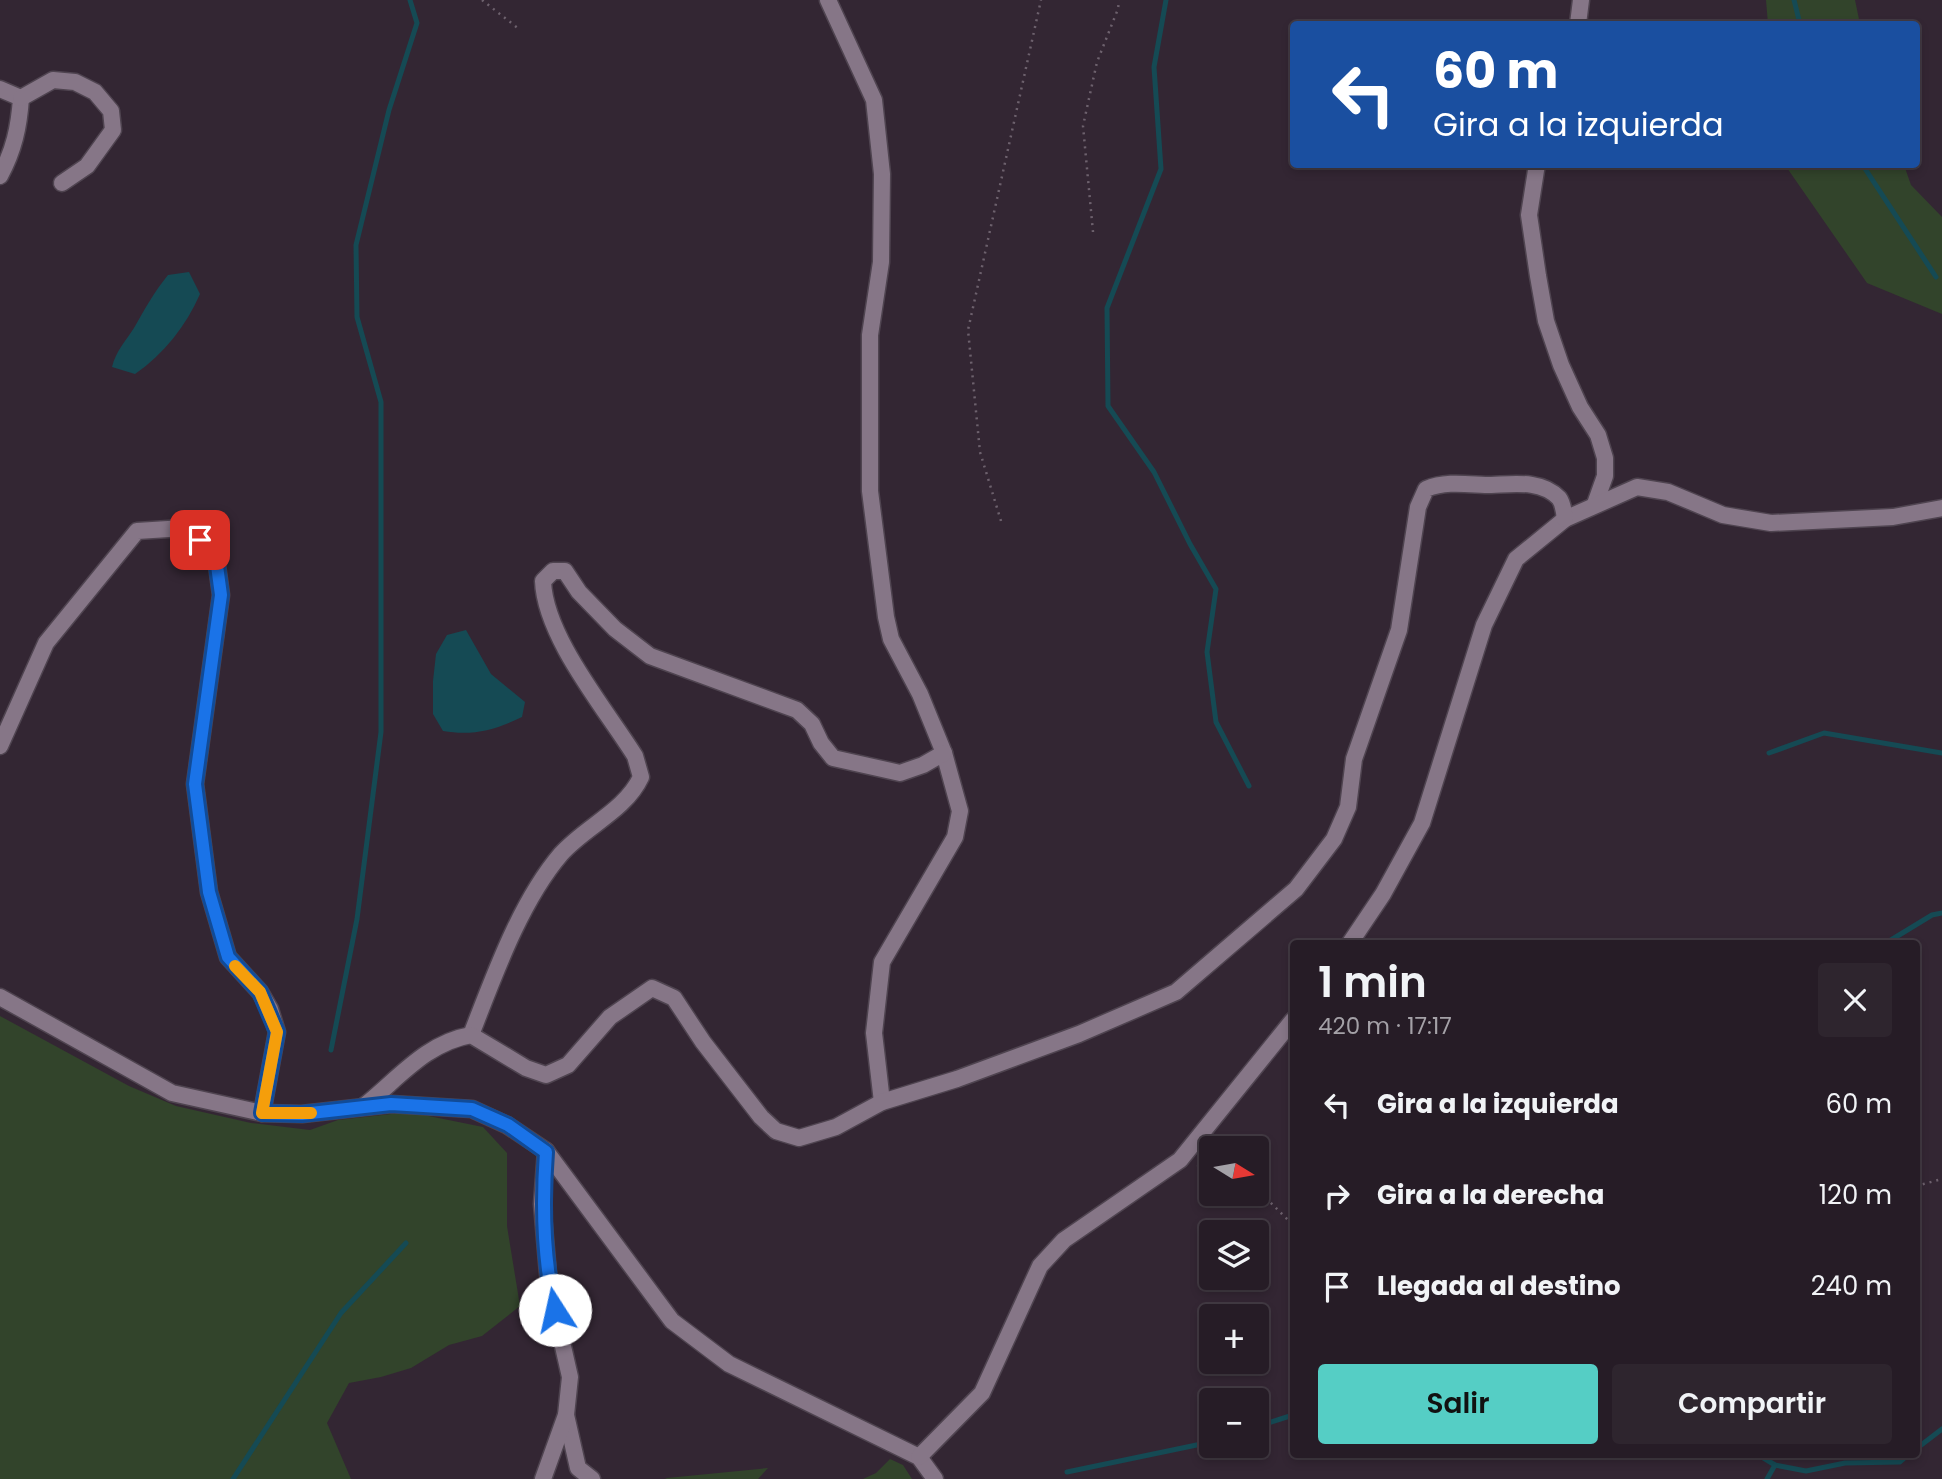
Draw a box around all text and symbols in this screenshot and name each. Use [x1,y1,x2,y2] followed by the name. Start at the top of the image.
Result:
[1433,37,1558,105] text: 60 m
[1318,49,1409,140] icon: left
[1433,102,1724,147] text: Gira a la izquierda
[170,510,230,570] pin
[181,521,219,559] icon: arrive
[1318,953,1427,1012] text: 1 min
[1818,963,1892,1037] button: close
[1318,1010,1452,1042] text: 420 m · 17:17
[1318,1086,1356,1124] icon: left
[1377,1086,1619,1122] text: Gira a la izquierda
[1825,1086,1892,1122] text: 60 m
[1199,1136,1269,1206] north arrow
[1199,1136,1269,1458] map controls
[1318,1177,1356,1215] icon: right
[1377,1177,1605,1213] text: Gira a la derecha
[1819,1177,1892,1213] text: 120 m
[1199,1220,1269,1290] button: layers
[1318,1268,1356,1306] icon: arrive
[1377,1268,1621,1304] text: Llegada al destino
[1811,1268,1892,1304] text: 240 m
[518,1273,592,1347] position arrow
[1199,1304,1269,1374] button: +
[1318,1364,1598,1444] button: Salir
[1612,1364,1892,1444] button: Compartir
[1199,1388,1269,1458] button: −

